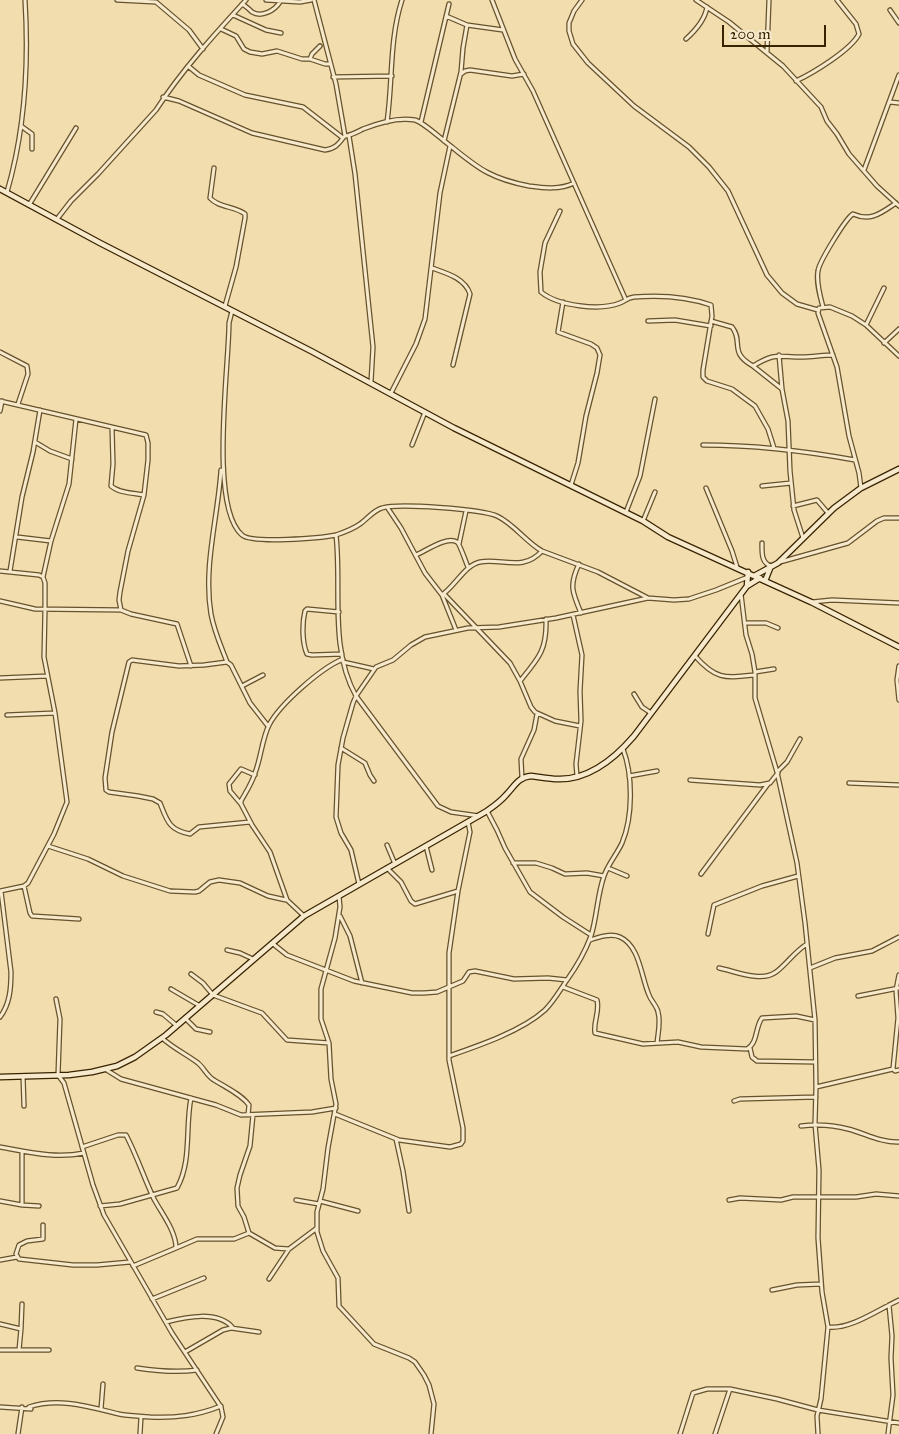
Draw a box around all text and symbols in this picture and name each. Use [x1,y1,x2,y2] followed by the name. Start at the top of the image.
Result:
[724,15,828,47] scale bar
[730,25,771,43] text: 200 m

